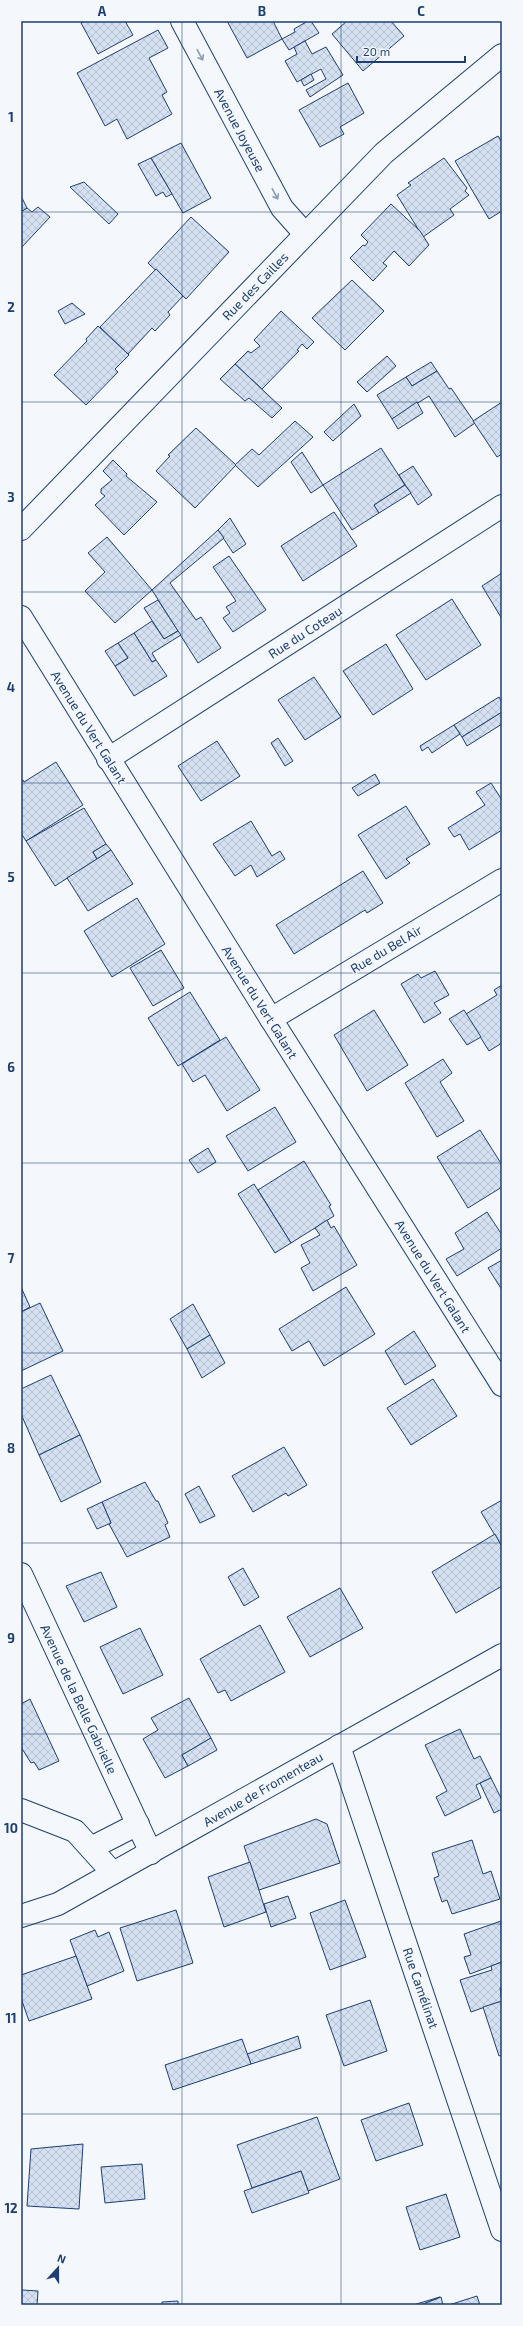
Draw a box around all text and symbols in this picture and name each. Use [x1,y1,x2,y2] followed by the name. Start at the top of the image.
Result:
[98,3,107,19] text: A
[258,3,266,19] text: B
[417,3,425,19] text: C
[357,38,465,64] scale bar
[363,44,390,58] text: 20 m
[197,49,205,61] one-way arrow
[211,85,269,175] street label: Avenue Joyeuse
[8,109,14,125] text: 1
[272,188,279,200] one-way arrow
[219,249,291,323] street label: Rue des Cailles
[7,299,15,315] text: 2
[7,489,15,505] text: 3
[265,602,345,662] street label: Rue du Coteau
[48,668,130,786] street label: Avenue du Vert Galant
[7,679,15,695] text: 4
[7,869,15,885] text: 5
[347,921,425,977] street label: Rue du Bel Air
[219,943,301,1061] street label: Avenue du Vert Galant
[7,1059,15,1075] text: 6
[392,1217,474,1335] street label: Avenue du Vert Galant
[8,1250,15,1266] text: 7
[7,1440,15,1456] text: 8
[37,1622,121,1776] street label: Avenue de la Belle Gabrielle
[7,1630,15,1646] text: 9
[200,1748,326,1830] street label: Avenue de Fromenteau
[4,1820,18,1836] text: 10
[400,1945,442,2031] street label: Rue Camélinat
[5,2010,17,2026] text: 11
[4,2200,18,2216] text: 12
[38,2248,78,2288] north arrow
[56,2251,68,2266] text: N

